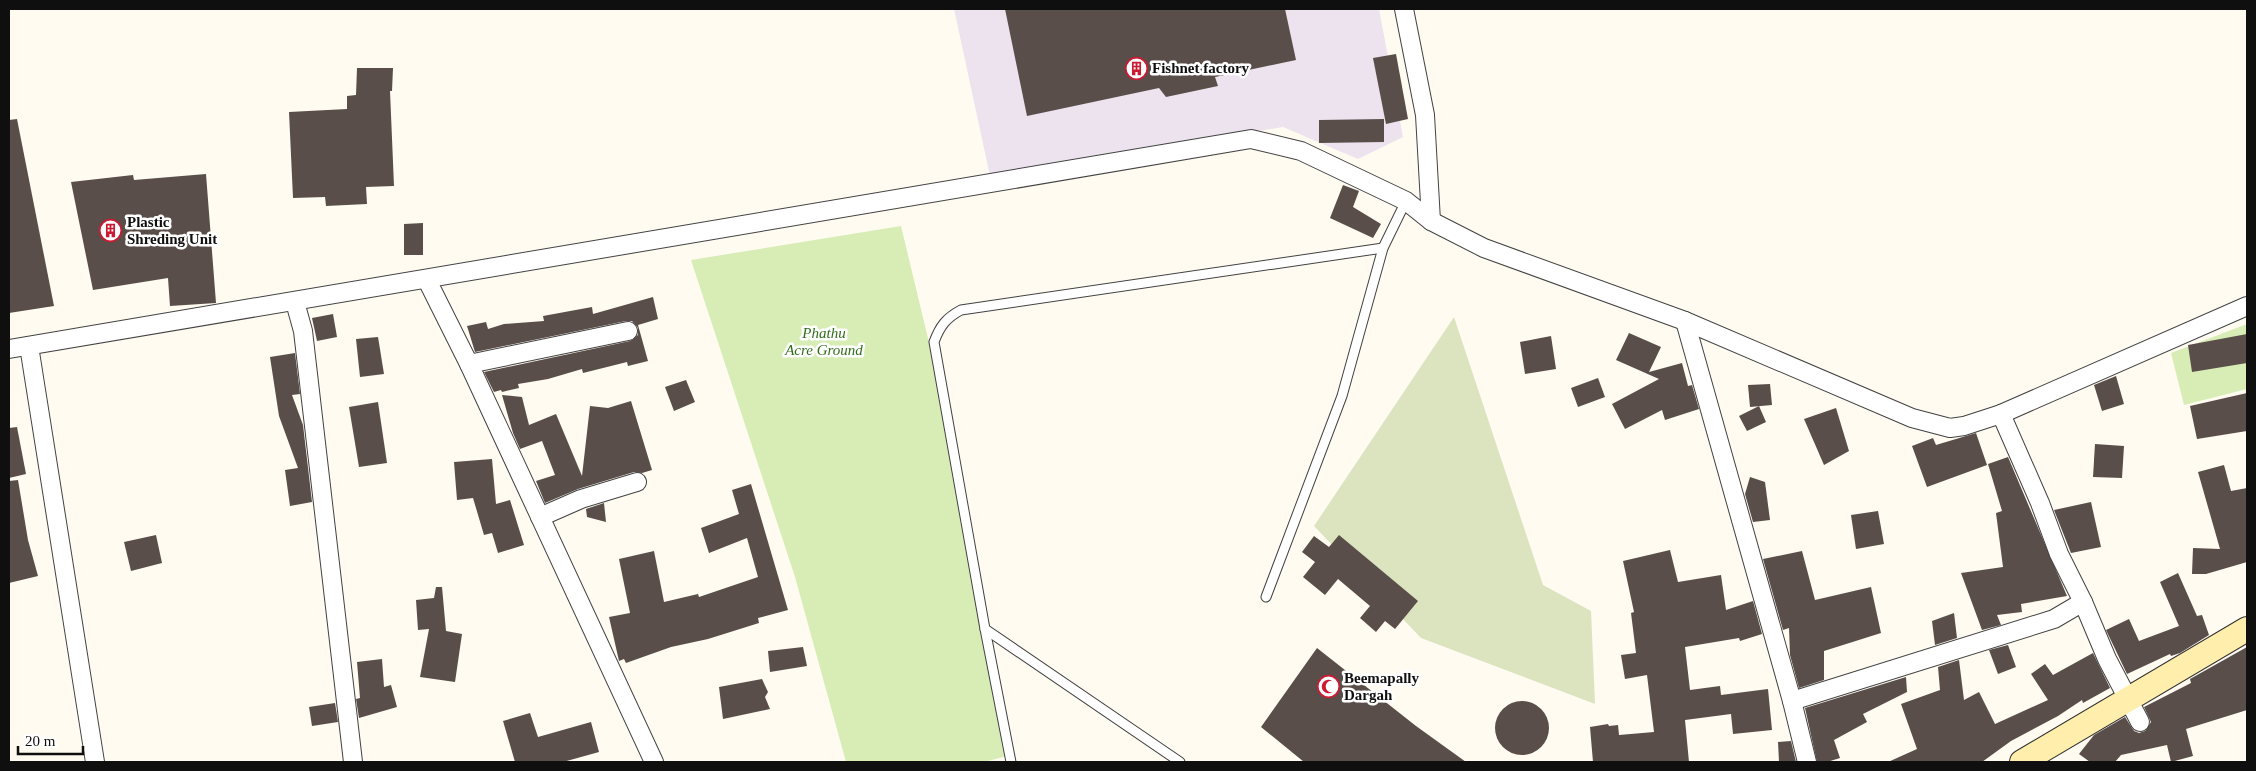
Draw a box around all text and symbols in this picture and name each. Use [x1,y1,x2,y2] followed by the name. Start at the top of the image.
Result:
[1124,56,1148,80] building icon: Fishnet factory
[1152,60,1250,76] place label: Fishnet factory
[127,214,217,247] place label: Plastic Shreding Unit
[99,219,123,243] building icon: Plastic Shreding Unit
[784,325,863,358] park label: Phathu Acre Ground
[1344,670,1419,703] place label: Beemapally Dargah
[1316,675,1340,699] mosque icon: Beemapally Dargah
[18,724,82,756] scale bar
[25,733,56,749] text: 20 m

